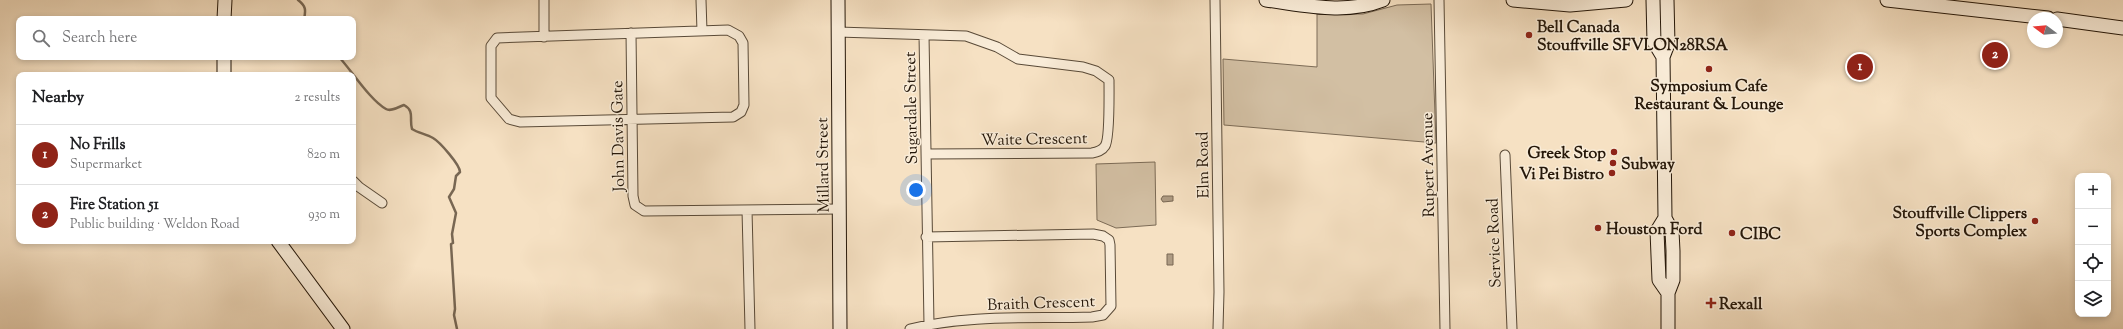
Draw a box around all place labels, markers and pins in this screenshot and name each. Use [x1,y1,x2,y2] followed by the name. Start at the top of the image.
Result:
[1537,17,1728,58] place label: Bell Canada Stouffville SFVLON28RSA
[1524,30,1534,40] marker: Bell Canada Stouffville SFVLON28RSA
[1982,40,2008,70] pin: 2
[1847,52,1873,82] pin: 1
[1704,64,1714,74] marker: Symposium Cafe Restaurant & Lounge
[1635,76,1784,117] place label: Symposium Cafe Restaurant & Lounge
[1527,143,1606,166] place label: Greek Stop
[1609,147,1619,157] marker: Greek Stop
[1621,154,1675,177] place label: Subway
[1608,158,1618,168] marker: Subway
[1519,164,1604,187] place label: Vi Pei Bistro
[1607,168,1617,178] marker: Vi Pei Bistro
[1893,203,2027,244] place label: Stouffville Clippers Sports Complex
[2030,216,2040,226] marker: Stouffville Clippers Sports Complex
[1606,219,1703,242] place label: Houston Ford
[1593,223,1603,233] marker: Houston Ford
[1740,224,1781,247] place label: CIBC
[1727,228,1737,238] marker: CIBC
[1719,294,1763,317] place label: Rexall
[1706,298,1716,308] marker: Rexall

